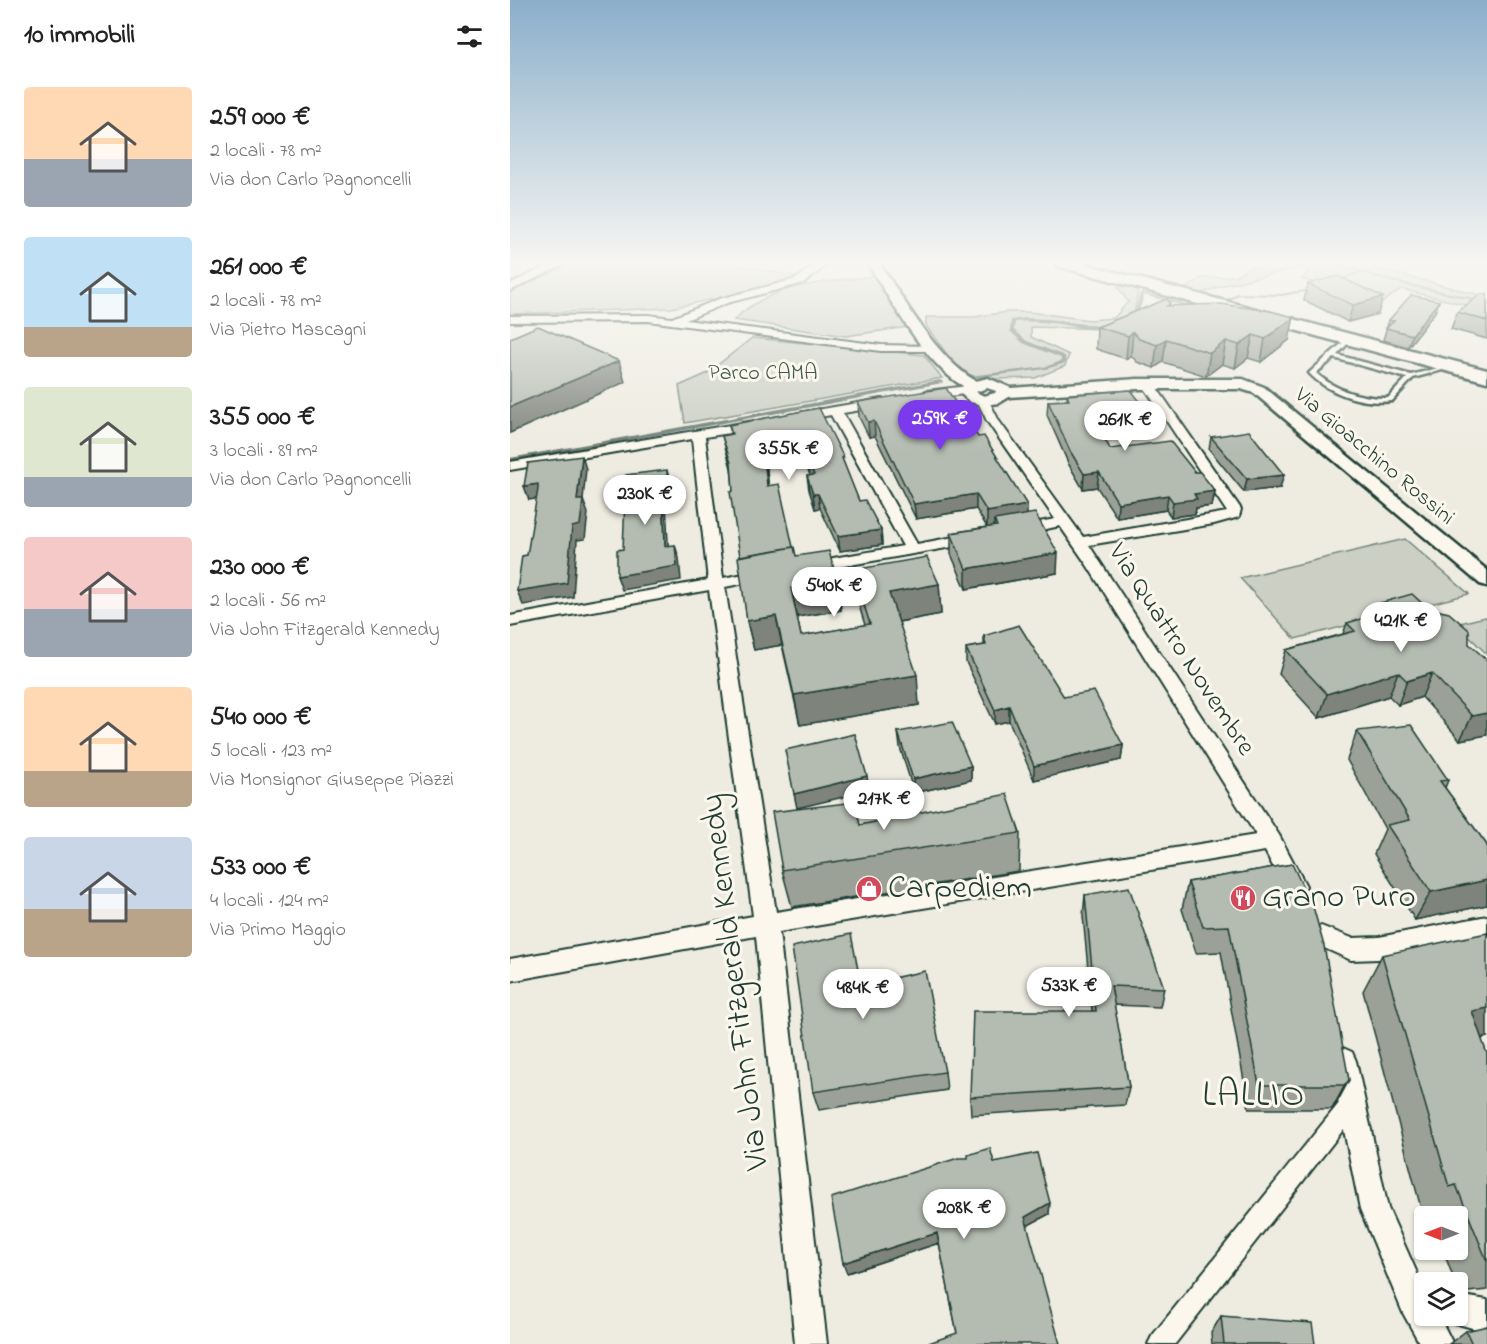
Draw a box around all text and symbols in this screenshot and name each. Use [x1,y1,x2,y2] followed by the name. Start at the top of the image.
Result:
[24,17,135,55] text: 10 immobili
[453,20,486,53] icon: filters
[210,99,310,137] text: 259 000 €
[72,111,144,183] icon: home
[210,137,322,166] text: 2 locali · 78 m²
[210,166,412,195] text: Via don Carlo Pagnoncelli
[210,249,307,287] text: 261 000 €
[72,261,144,333] icon: home
[210,287,322,316] text: 2 locali · 78 m²
[210,316,366,345] text: Via Pietro Mascagni
[708,358,818,390] park label: Parco CAMA
[1286,380,1461,534] street label: Via Gioacchino Rossini
[210,399,315,437] text: 355 000 €
[891,400,989,451] pin: 259K €
[1076,401,1174,452] pin: 261K €
[912,405,968,434] text: 259K €
[1098,406,1152,435] text: 261K €
[72,411,144,483] icon: home
[740,430,838,481] pin: 355K €
[759,435,819,464] text: 355K €
[210,437,318,466] text: 3 locali · 89 m²
[210,466,412,495] text: Via don Carlo Pagnoncelli
[596,475,694,526] pin: 230K €
[617,480,673,509] text: 230K €
[1097,535,1265,765] street label: Via Quattro Novembre
[210,549,310,587] text: 230 000 €
[72,561,144,633] icon: home
[785,567,883,618] pin: 540K €
[806,572,862,601] text: 540K €
[210,587,326,616] text: 2 locali · 56 m²
[1352,602,1450,653] pin: 421K €
[1374,607,1428,636] text: 421K €
[210,616,440,645] text: Via John Fitzgerald Kennedy
[210,699,312,737] text: 540 000 €
[72,711,144,783] icon: home
[210,737,332,766] text: 5 locali · 123 m²
[210,766,454,795] text: Via Monsignor Giuseppe Piazzi
[835,780,933,831] pin: 217K €
[857,785,911,814] text: 217K €
[689,791,783,1174] street label: Via John Fitzgerald Kennedy
[210,849,311,887] text: 533 000 €
[72,861,144,933] icon: home
[888,865,1032,913] place label: Carpediem
[854,874,884,904] shop icon: Carpediem
[1262,874,1416,922] place label: Grano Puro
[1228,883,1258,913] restaurant icon: Grano Puro
[210,887,329,916] text: 4 locali · 124 m²
[210,916,346,945] text: Via Primo Maggio
[1020,967,1118,1018] pin: 533K €
[814,969,912,1020] pin: 484K €
[1041,972,1097,1001] text: 533K €
[837,974,889,1003] text: 484K €
[1202,1070,1306,1123] district label: LALLIO
[915,1189,1013,1240] pin: 208K €
[937,1194,991,1223] text: 208K €
[1414,1206,1468,1260] north arrow
[1414,1206,1468,1326] map controls
[1414,1272,1468,1326] button: layers

